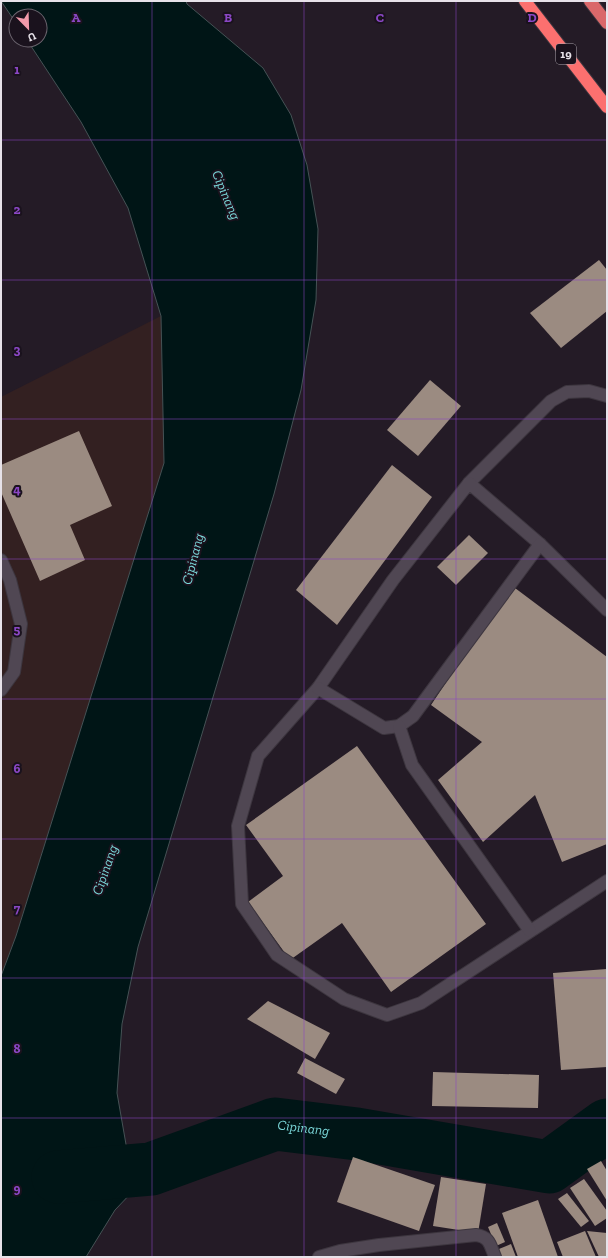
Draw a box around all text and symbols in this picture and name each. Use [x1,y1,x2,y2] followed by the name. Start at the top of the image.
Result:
[8,8,48,48] north arrow
[72,10,81,25] text: A
[224,10,232,25] text: B
[376,10,384,25] text: C
[527,10,537,25] text: D
[25,29,38,44] text: U
[556,44,576,64] road number: 19
[14,62,20,77] text: 1
[208,168,244,223] water label: Cipinang
[14,202,21,217] text: 2
[14,342,21,357] text: 3
[13,482,21,497] text: 4
[178,531,208,586] water label: Cipinang
[14,622,21,637] text: 5
[14,761,21,776] text: 6
[88,842,122,897] water label: Cipinang
[14,901,21,916] text: 7
[13,1041,21,1056] text: 8
[277,1116,331,1139] water label: Cipinang
[14,1181,21,1196] text: 9

